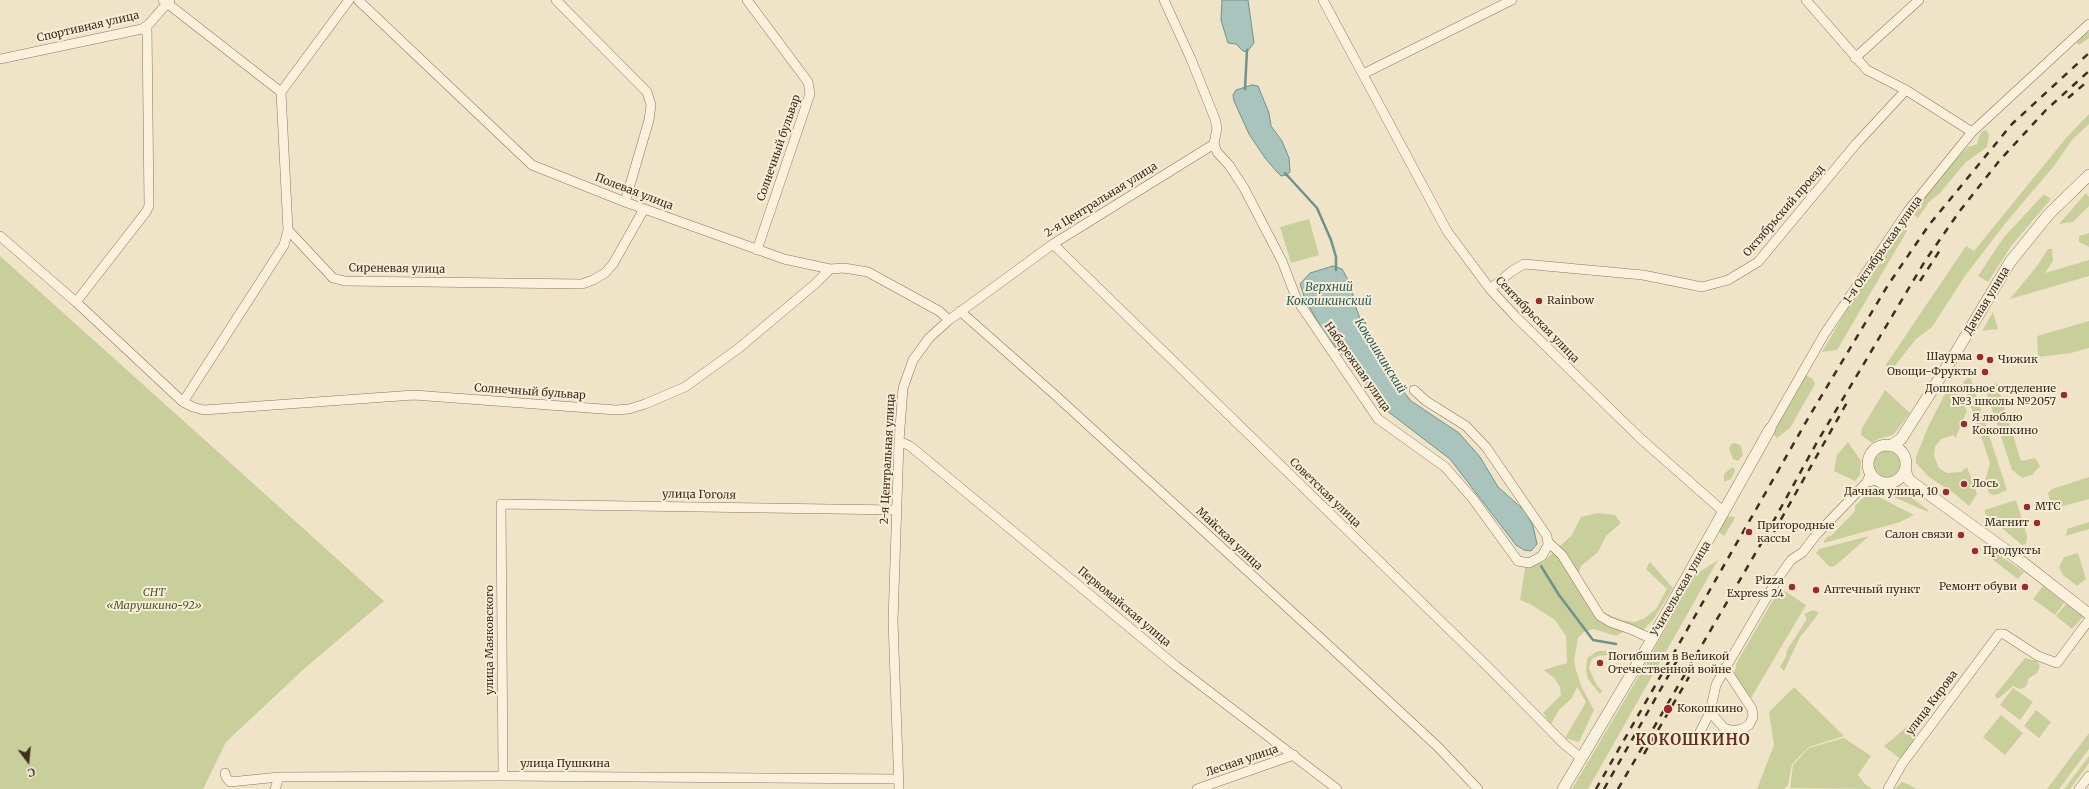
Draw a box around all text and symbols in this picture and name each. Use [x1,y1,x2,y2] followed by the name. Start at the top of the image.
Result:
[36,9,140,45] street label: Спортивная улица
[755,93,803,203] street label: Солнечный бульвар
[1042,160,1160,240] street label: 2-я Центральная улица
[1741,162,1827,260] street label: Октябрьский проезд
[593,171,675,213] street label: Полевая улица
[1841,194,1925,306] street label: 1-я Октябрьская улица
[349,262,445,276] street label: Сиреневая улица
[1962,265,2012,337] street label: Дачная улица
[1493,274,1581,366] street label: Сентябрьская улица
[1286,281,1372,309] water label: Верхний Кокошкинский
[1547,294,1594,308] place label: Rainbow
[1534,296,1544,306] marker: Rainbow
[1351,316,1409,396] water label: Кокошкинский
[1321,320,1393,414] street label: Набережная улица
[1926,350,1972,364] place label: Шаурма
[1975,352,1985,362] marker: Шаурма
[1998,353,2038,367] place label: Чижик
[1985,355,1995,365] marker: Чижик
[1887,365,1977,379] place label: Овощи-Фрукты
[1980,367,1990,377] marker: Овощи-Фрукты
[474,382,586,402] street label: Солнечный бульвар
[1925,382,2056,408] place label: Дошкольное отделение №3 школы №2057
[2059,390,2069,400] marker: Дошкольное отделение №3 школы №2057
[878,393,898,525] street label: 2-я Центральная улица
[1972,411,2038,437] place label: Я люблю Кокошкино
[1959,419,1969,429] marker: Я люблю Кокошкино
[1287,456,1363,530] street label: Советская улица
[1972,477,1998,491] place label: Лось
[1959,479,1969,489] marker: Лось
[1844,485,1938,499] place label: Дачная улица, 10
[1941,487,1951,497] marker: Дачная улица, 10
[662,488,736,502] street label: улица Гоголя
[2035,500,2061,514] place label: МТС
[2022,502,2032,512] marker: МТС
[1193,505,1265,573] street label: Майская улица
[1985,516,2029,530] place label: Магнит
[2032,518,2042,528] marker: Магнит
[1757,519,1834,545] place label: Пригородные кассы
[1744,527,1754,537] marker: Пригородные кассы
[1885,528,1953,542] place label: Салон связи
[1956,530,1966,540] marker: Салон связи
[1648,539,1714,639] street label: Учительская улица
[1983,544,2041,558] place label: Продукты
[1970,546,1980,556] marker: Продукты
[1075,564,1173,650] street label: Первомайская улица
[1727,574,1784,600] place label: Pizza Express 24
[1939,580,2017,594] place label: Ремонт обуви
[1787,582,1797,592] marker: Pizza Express 24
[2020,582,2030,592] marker: Ремонт обуви
[1824,583,1921,597] place label: Аптечный пункт
[483,585,497,695] street label: улица Маяковского
[1811,585,1821,595] marker: Аптечный пункт
[106,586,202,612] park label: СНТ «Марушкино-92»
[1608,650,1731,676] place label: Погибшим в Великой Отечественной войне
[1595,658,1605,668] marker: Погибшим в Великой Отечественной войне
[1903,668,1961,738] street label: улица Кирова
[1677,702,1743,716] place label: Кокошкино
[1662,703,1674,715] marker: Кокошкино
[1635,732,1751,750] district label: КОКОШКИНО
[8,741,48,781] north arrow
[1204,742,1280,780] street label: Лесная улица
[520,757,610,771] street label: улица Пушкина
[26,765,37,780] text: С

